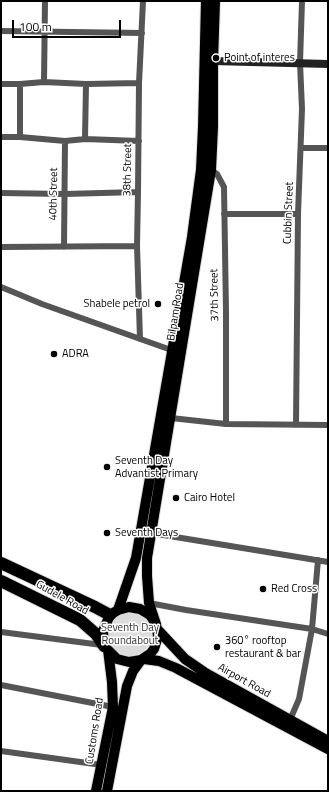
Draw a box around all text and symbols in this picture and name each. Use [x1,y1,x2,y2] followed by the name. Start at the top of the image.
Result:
[14,12,123,38] scale bar
[19,17,52,36] text: 100 m
[224,51,295,65] place label: Point of interes
[211,53,221,63] marker: Point of interes
[121,143,135,197] street label: 38th Street
[47,167,61,221] street label: 40th Street
[281,182,297,244] street label: Cubbin Street
[208,268,222,322] street label: 37th Street
[165,282,187,342] street label: Bilpam Road
[84,297,150,311] place label: Shabele petrol
[153,299,163,309] marker: Shabele petrol
[62,347,89,361] place label: ADRA
[49,349,59,359] marker: ADRA
[115,454,198,480] place label: Seventh Day Advantist Primary
[102,462,112,472] marker: Seventh Day Advantist Primary
[184,491,235,505] place label: Cairo Hotel
[171,493,181,503] marker: Cairo Hotel
[115,526,178,540] place label: Seventh Days
[102,528,112,538] marker: Seventh Days
[33,578,91,618] street label: Gudele Road
[271,582,317,596] place label: Red Cross
[258,584,268,594] marker: Red Cross
[101,621,159,647] park label: Seventh Day Roundabout
[225,634,301,660] place label: 360° rooftop restaurant & bar
[212,642,222,652] marker: 360° rooftop restaurant & bar
[215,661,273,701] street label: Airport Road
[83,697,107,765] street label: Customs Road

